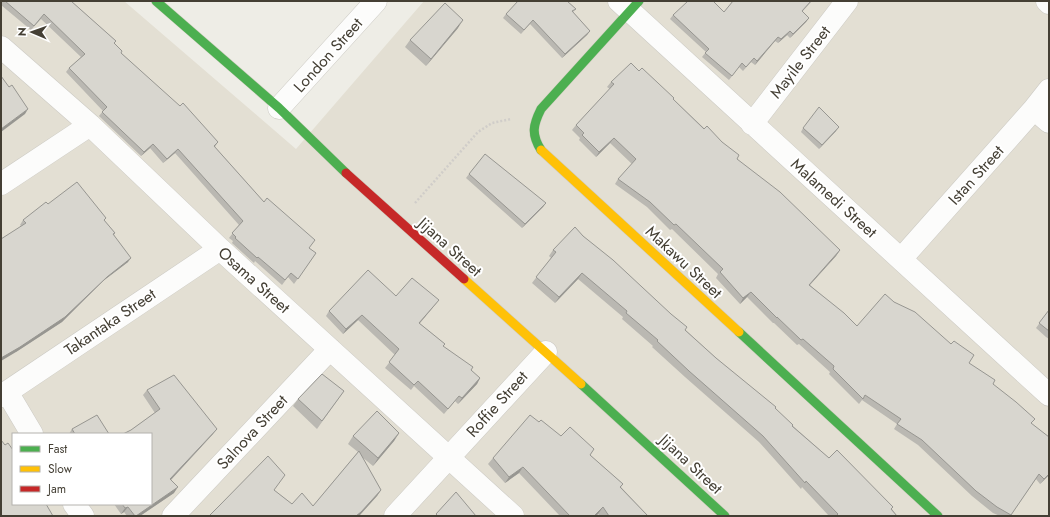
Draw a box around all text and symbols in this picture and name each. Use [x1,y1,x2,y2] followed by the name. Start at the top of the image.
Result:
[12,12,52,52] north arrow
[288,12,368,97] street label: London Street
[764,21,836,103] street label: Mayile Street
[14,27,30,36] text: N
[943,140,1009,210] street label: Istan Street
[786,153,882,243] street label: Malamedi Street
[412,211,487,282] street label: Jijana Street
[640,220,728,304] street label: Makawu Street
[213,241,295,319] street label: Osama Street
[60,283,160,361] street label: Takantaka Street
[461,366,533,442] street label: Roffie Street
[211,389,293,474] street label: Salnova Street
[653,427,728,499] street label: Jijana Street
[12,433,152,505] legend
[48,440,67,458] text: Fast
[48,460,73,478] text: Slow
[46,480,66,498] text: Jam

